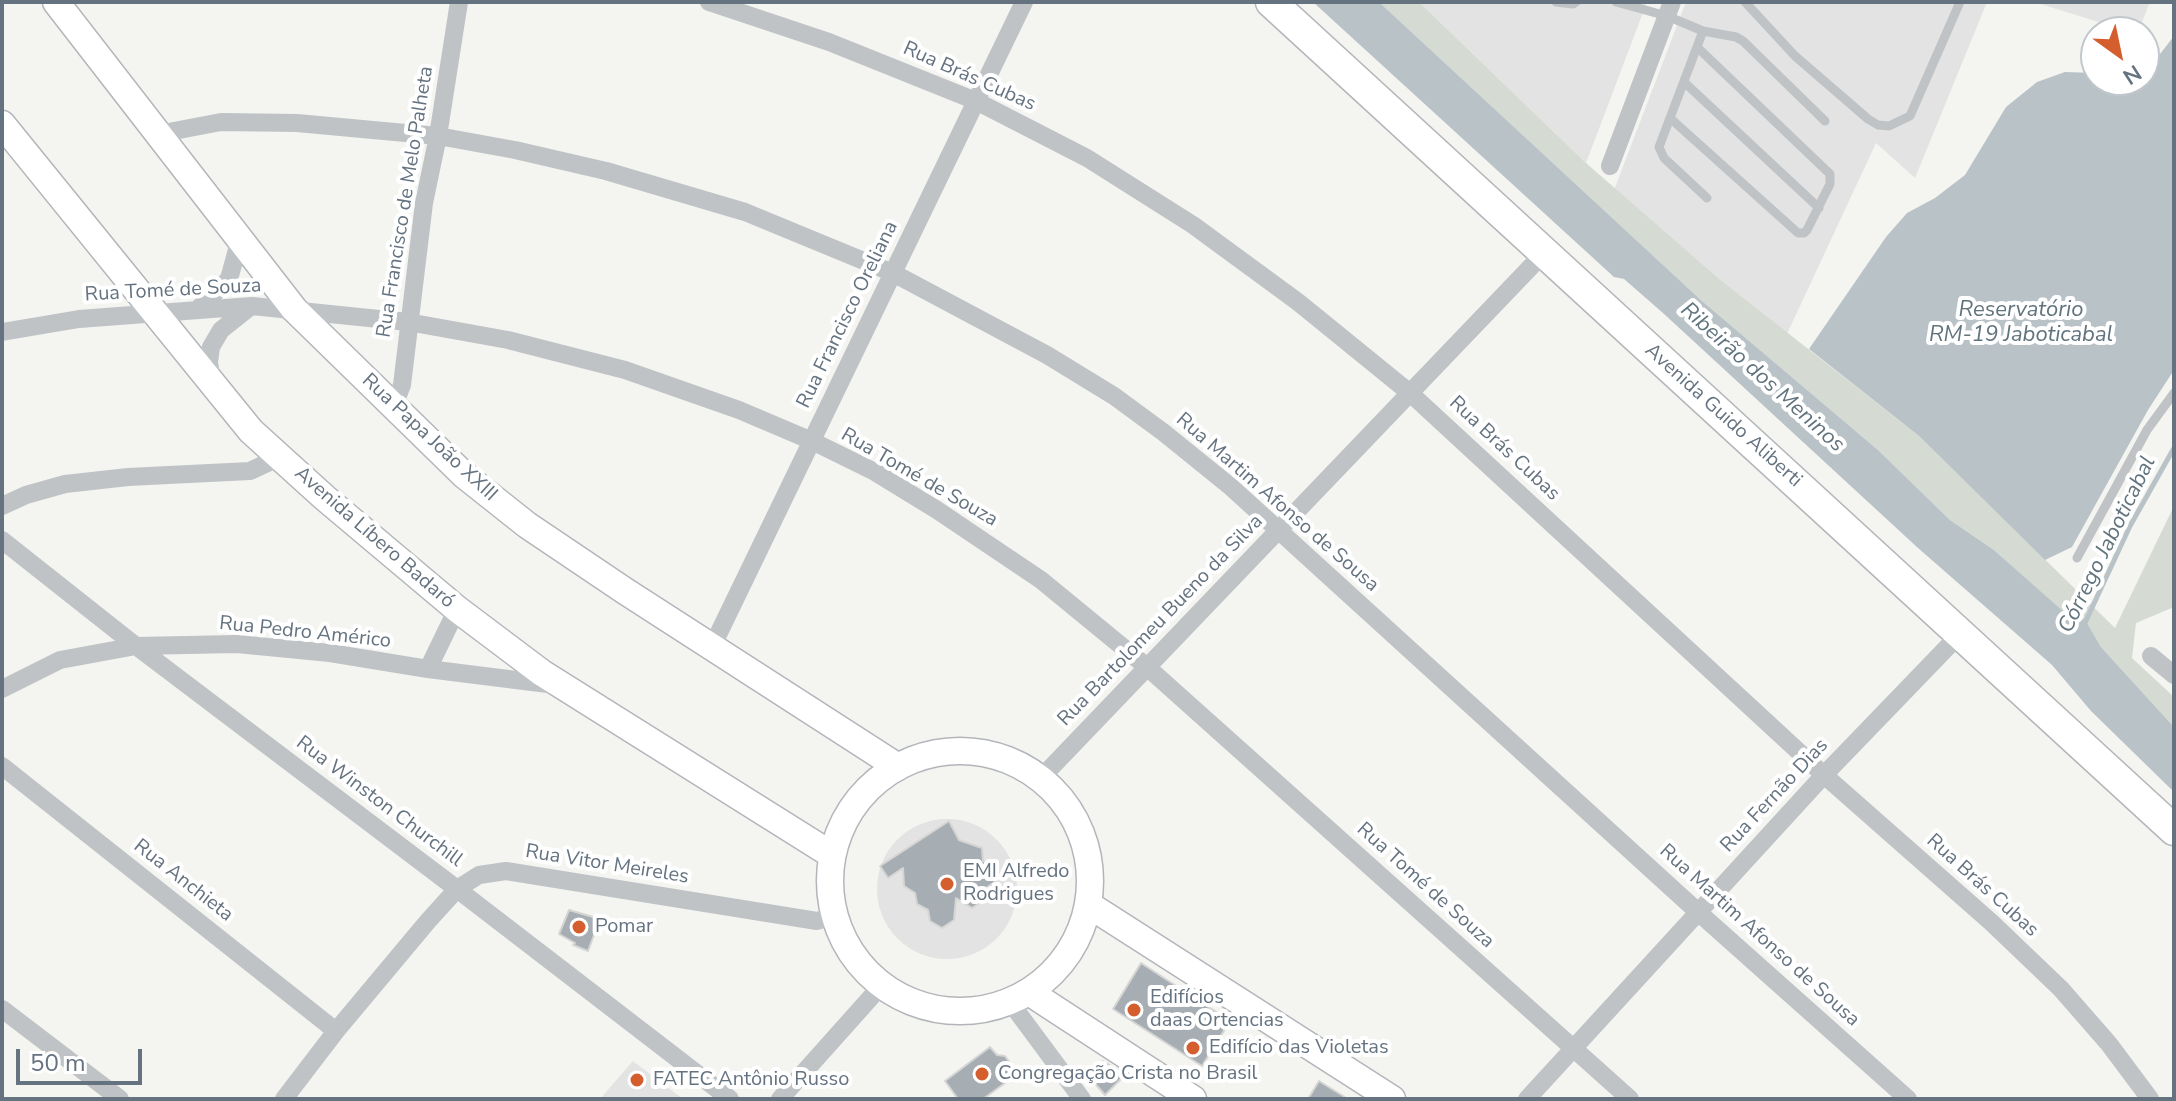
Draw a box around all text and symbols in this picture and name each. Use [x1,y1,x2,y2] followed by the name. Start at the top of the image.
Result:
[2080,16,2160,96] north arrow
[899,37,1039,117] street label: Rua Brás Cubas
[2117,57,2147,92] text: N
[373,65,439,339] street label: Rua Francisco de Melo Palheta
[792,218,904,412] street label: Rua Francisco Oreliana
[84,274,262,308] street label: Rua Tomé de Souza
[1675,297,1849,459] water label: Ribeirão dos Meninos
[1929,298,2113,350] water label: Reservatório RM-19 Jaboticabal
[1639,339,1807,493] street label: Avenida Guido Aliberti
[356,369,502,507] street label: Rua Papa João XXIII
[1444,392,1564,506] street label: Rua Brás Cubas
[1171,408,1383,598] street label: Rua Martim Afonso de Sousa
[836,423,1002,533] street label: Rua Tomé de Souza
[2054,452,2162,638] water label: Córrego Jaboticabal
[289,462,459,614] street label: Avenida Líbero Badaró
[1053,510,1269,732] street label: Rua Bartolomeu Bueno da Silva
[218,612,392,654] street label: Rua Pedro Américo
[291,731,467,873] street label: Rua Winston Churchill
[1716,734,1834,858] street label: Rua Fernão Dias
[1351,818,1499,954] street label: Rua Tomé de Souza
[1921,829,2043,943] street label: Rua Brás Cubas
[128,835,238,927] street label: Rua Anchieta
[524,840,690,890] street label: Rua Vitor Meireles
[1654,840,1864,1032] street label: Rua Martim Afonso de Sousa
[963,860,1069,907] place label: EMI Alfredo Rodrigues
[938,875,956,893] marker: EMI Alfredo Rodrigues
[595,915,653,939] place label: Pomar
[570,918,588,936] marker: Pomar
[1150,986,1284,1033] place label: Edifícios daas Ortencias
[1125,1001,1143,1019] marker: Edifícios daas Ortencias
[20,1033,146,1083] scale bar
[1209,1036,1389,1060] place label: Edifício das Violetas
[1184,1039,1202,1057] marker: Edifício das Violetas
[30,1047,86,1079] text: 50 m
[998,1062,1257,1086] place label: Congregação Crista no Brasil
[973,1065,991,1083] marker: Congregação Crista no Brasil
[653,1068,849,1092] place label: FATEC Antônio Russo
[628,1071,646,1089] marker: FATEC Antônio Russo

